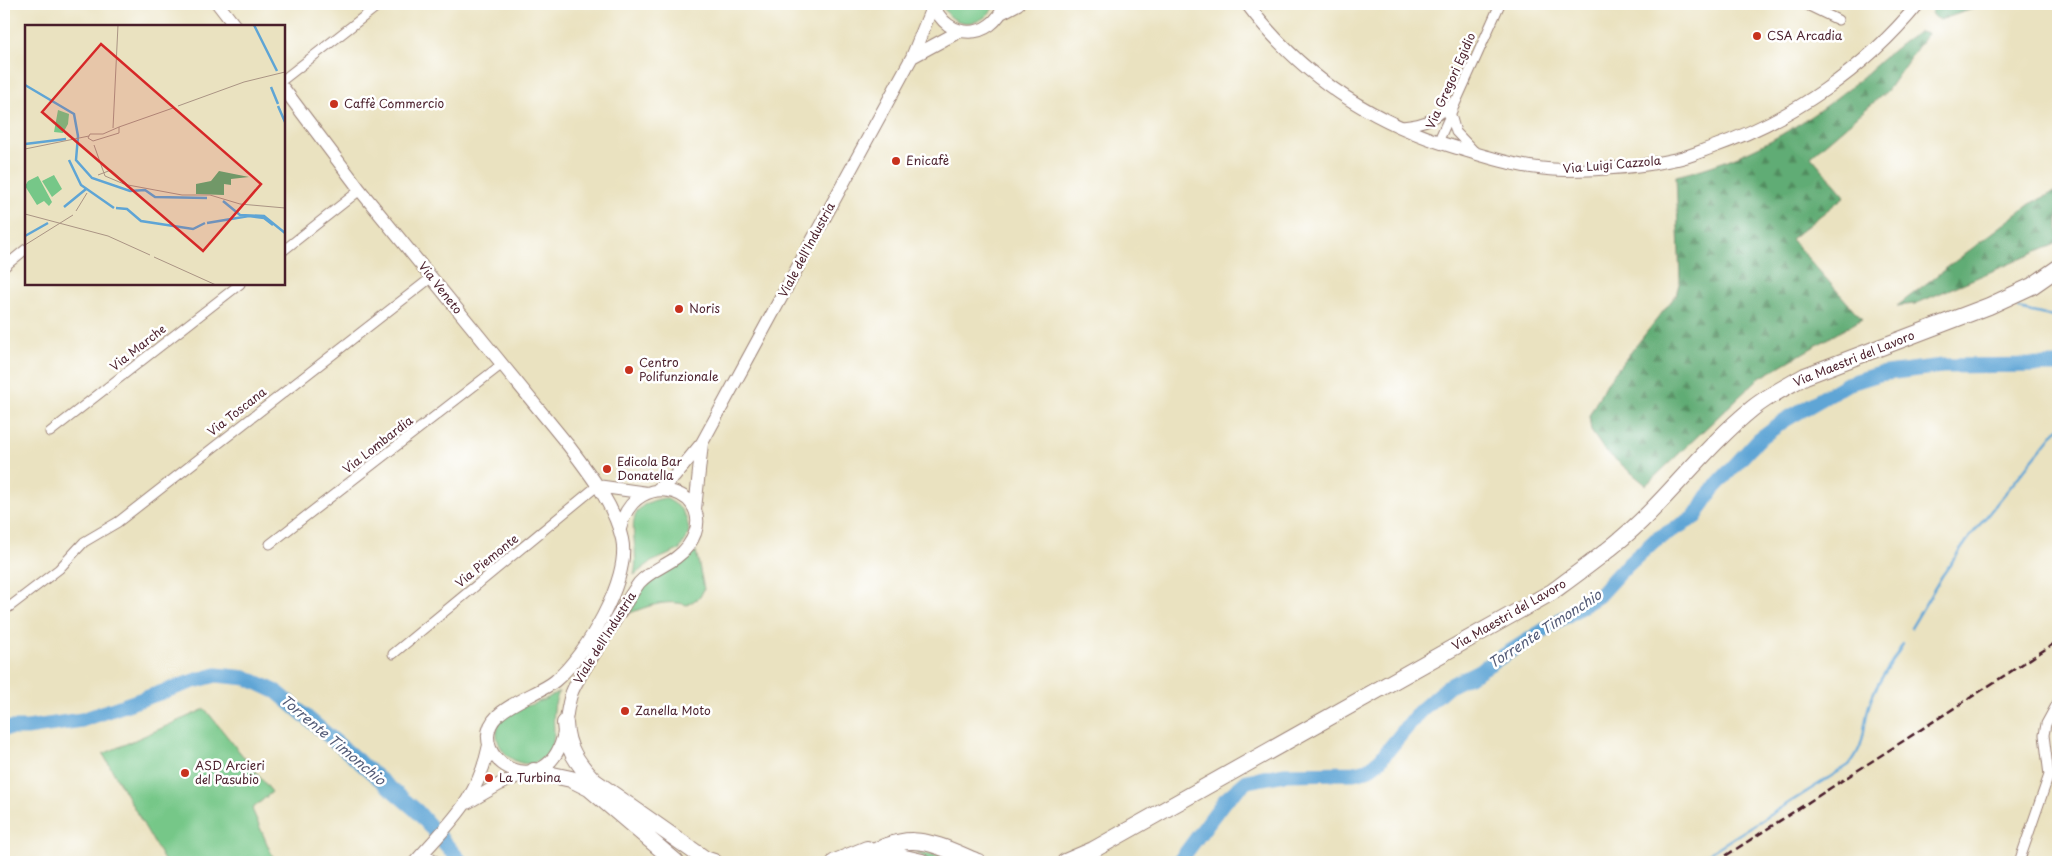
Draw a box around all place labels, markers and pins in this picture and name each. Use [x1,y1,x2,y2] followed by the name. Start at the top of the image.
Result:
[1767,26,1843,44] place label: CSA Arcadia
[1751,30,1763,42] marker: CSA Arcadia
[344,94,445,112] place label: Caffè Commercio
[328,98,340,110] marker: Caffè Commercio
[906,151,949,169] place label: Enicafè
[890,155,902,167] marker: Enicafè
[689,299,720,317] place label: Noris
[673,303,685,315] marker: Noris
[639,353,719,385] place label: Centro Polifunzionale
[623,364,635,376] marker: Centro Polifunzionale
[617,452,682,484] place label: Edicola Bar Donatella
[601,463,613,475] marker: Edicola Bar Donatella
[635,701,711,719] place label: Zanella Moto
[619,705,631,717] marker: Zanella Moto
[195,756,265,788] place label: ASD Arcieri del Pasubio
[179,767,191,779] marker: ASD Arcieri del Pasubio
[499,768,561,786] place label: La Turbina
[483,772,495,784] marker: La Turbina

